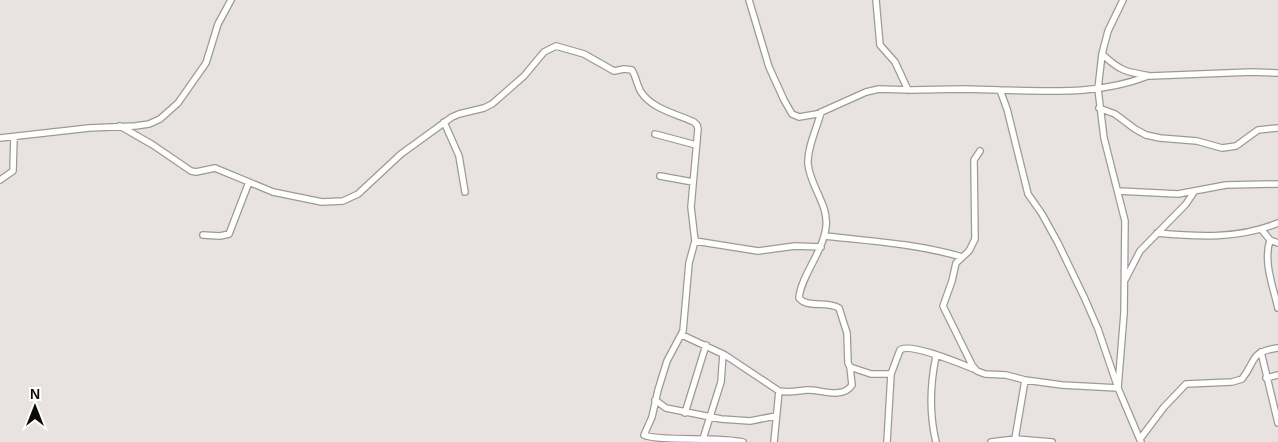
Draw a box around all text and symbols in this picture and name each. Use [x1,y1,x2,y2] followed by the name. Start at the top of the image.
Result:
[10,382,60,432] north arrow
[30,386,40,402] text: N

